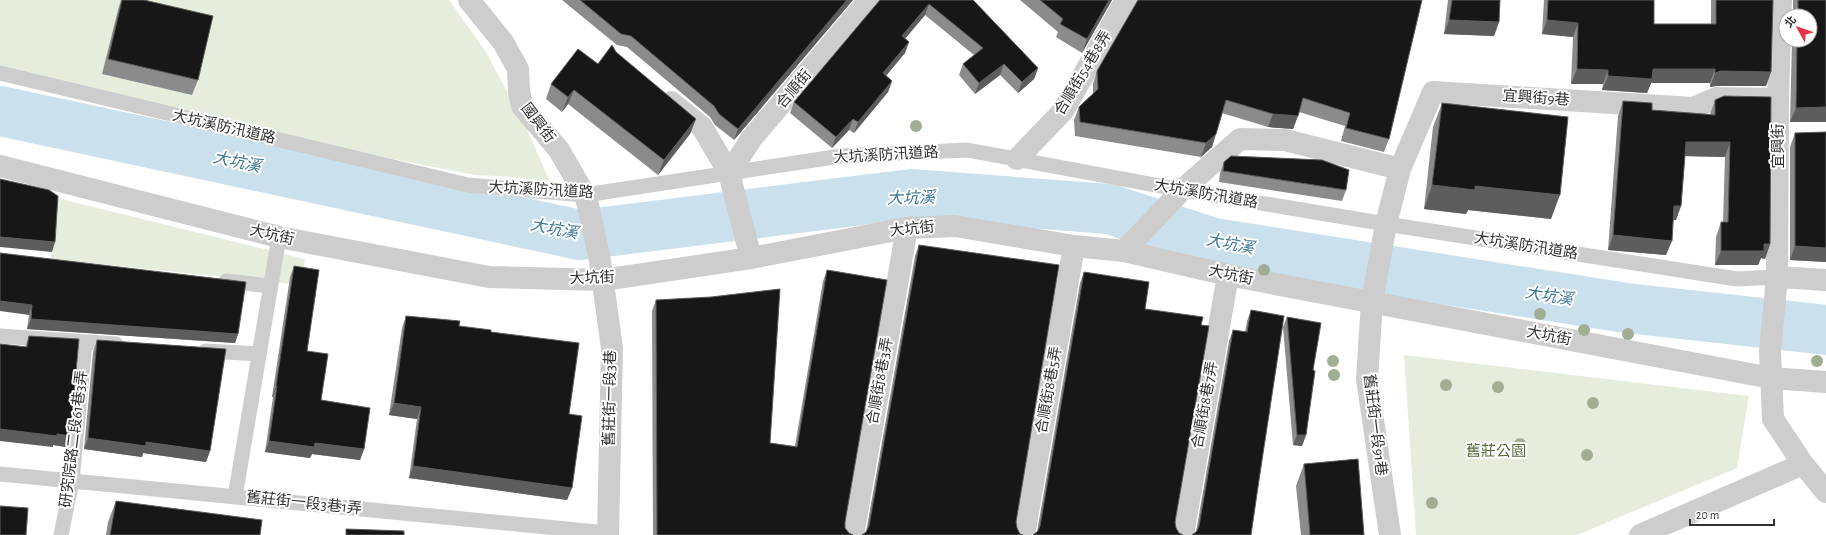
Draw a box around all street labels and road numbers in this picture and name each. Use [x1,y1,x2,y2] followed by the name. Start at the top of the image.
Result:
[1051,28,1114,118] street label: 合順街54巷8弄
[773,66,814,111] street label: 合順街
[1502,87,1570,108] street label: 宜興街9巷
[518,100,558,145] street label: 國興街
[171,106,277,146] street label: 大坑溪防汛道路
[1770,123,1786,169] street label: 宜興街
[833,143,939,165] street label: 大坑溪防汛道路
[1153,176,1259,211] street label: 大坑溪防汛道路
[488,178,594,200] street label: 大坑溪防汛道路
[889,217,935,239] street label: 大坑街
[248,221,296,247] street label: 大坑街
[1473,228,1579,262] street label: 大坑溪防汛道路
[1207,261,1255,287] street label: 大坑街
[569,268,615,286] street label: 大坑街
[1525,322,1573,348] street label: 大坑街
[864,336,895,426] street label: 合順街8巷3弄
[1033,345,1064,435] street label: 合順街8巷5弄
[601,350,618,446] street label: 舊莊街一段3巷
[1189,360,1220,450] street label: 合順街8巷7弄
[57,369,90,509] street label: 研究院路二段61巷3弄
[1361,373,1390,477] street label: 舊莊街一段91巷
[245,488,363,517] street label: 舊莊街一段3巷1弄

